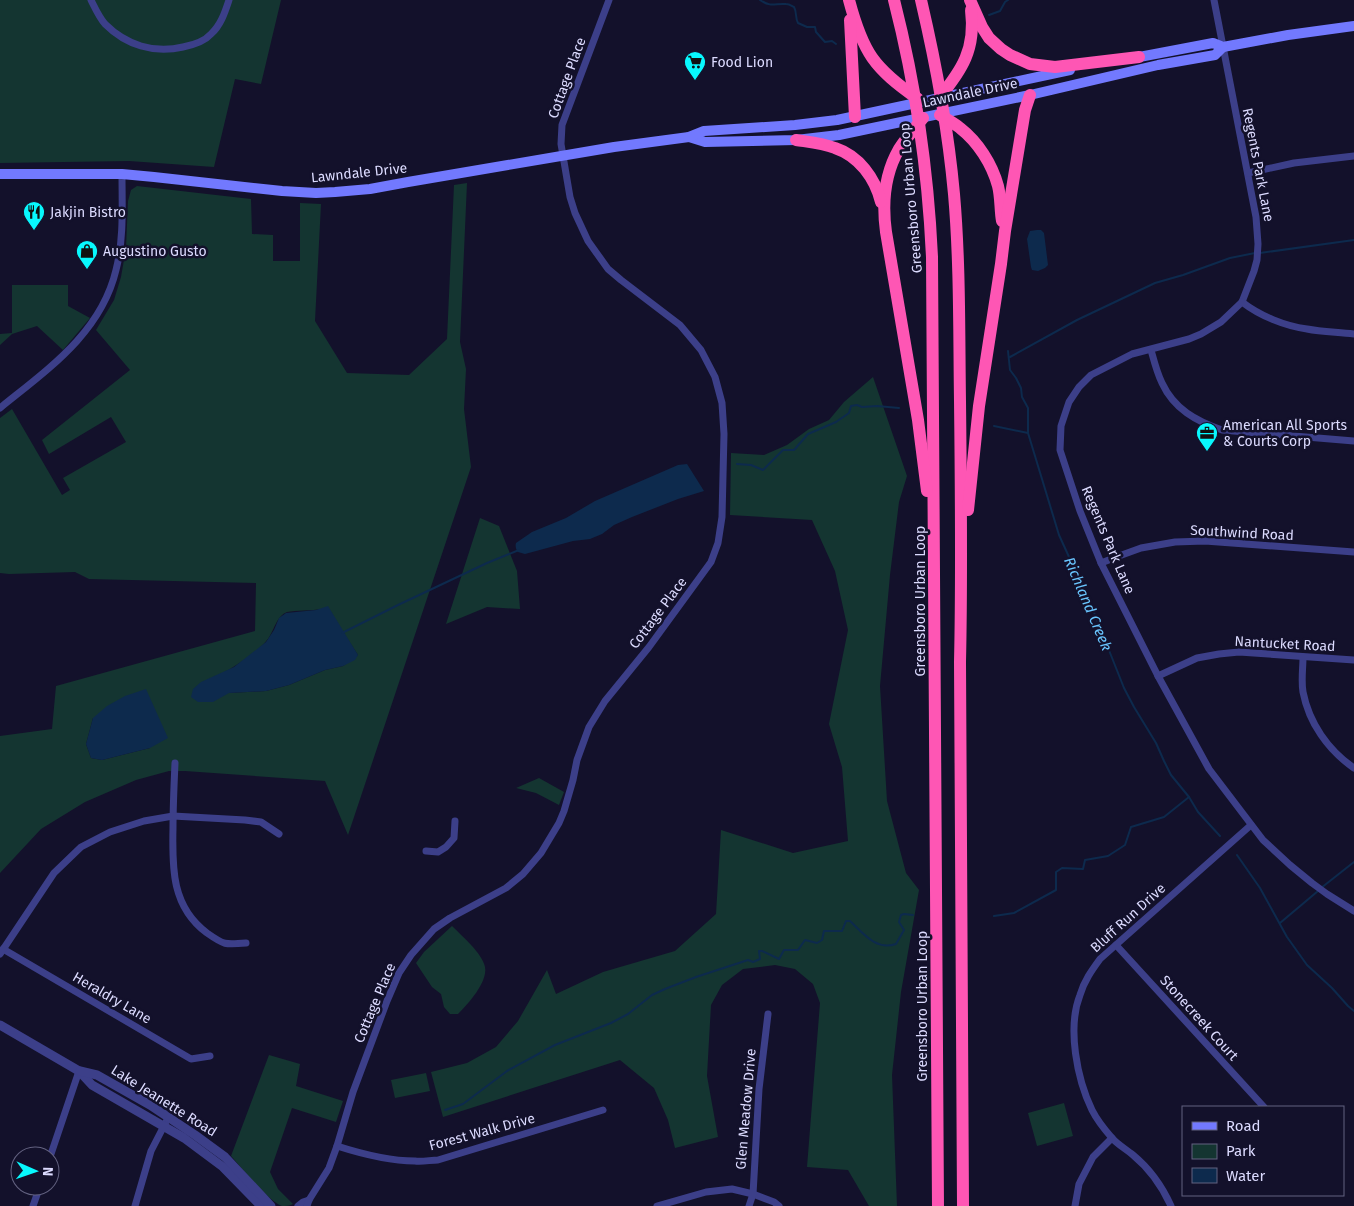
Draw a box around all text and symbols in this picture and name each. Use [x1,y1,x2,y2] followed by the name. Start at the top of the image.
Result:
[544,35,590,121] street label: Cottage Place
[683,50,707,81] supermarket icon: Food Lion
[711,54,773,71] place label: Food Lion
[921,75,1019,111] street label: Lawndale Drive
[1239,107,1277,223] street label: Regents Park Lane
[896,122,926,274] street label: Greensboro Urban Loop
[310,159,408,187] street label: Lawndale Drive
[22,200,46,231] restaurant icon: Jakjin Bistro
[50,204,126,221] place label: Jakjin Bistro
[75,239,99,270] shop icon: Augustino Gusto
[103,243,207,260] place label: Augustino Gusto
[1223,417,1348,450] place label: American All Sports & Courts Corp
[1195,421,1219,452] office icon: American All Sports & Courts Corp
[1078,483,1138,597] street label: Regents Park Lane
[1190,522,1294,544] street label: Southwind Road
[912,526,929,676] street label: Greensboro Urban Loop
[1060,554,1116,654] water label: Richland Creek
[626,574,690,652] street label: Cottage Place
[1234,633,1336,655] street label: Nantucket Road
[1087,880,1169,956] street label: Bluff Run Drive
[914,931,931,1081] street label: Greensboro Urban Loop
[351,960,399,1046] street label: Cottage Place
[70,969,154,1027] street label: Heraldry Lane
[1156,972,1242,1065] street label: Stonecreek Court
[732,1048,760,1170] street label: Glen Meadow Drive
[108,1062,220,1140] street label: Lake Jeanette Road
[1182,1106,1344,1196] legend
[427,1110,537,1154] street label: Forest Walk Drive
[1226,1117,1261,1135] text: Road
[1226,1142,1256,1160] text: Park
[10,1146,60,1196] north arrow
[39,1166,56,1176] text: N
[1226,1167,1265,1185] text: Water

